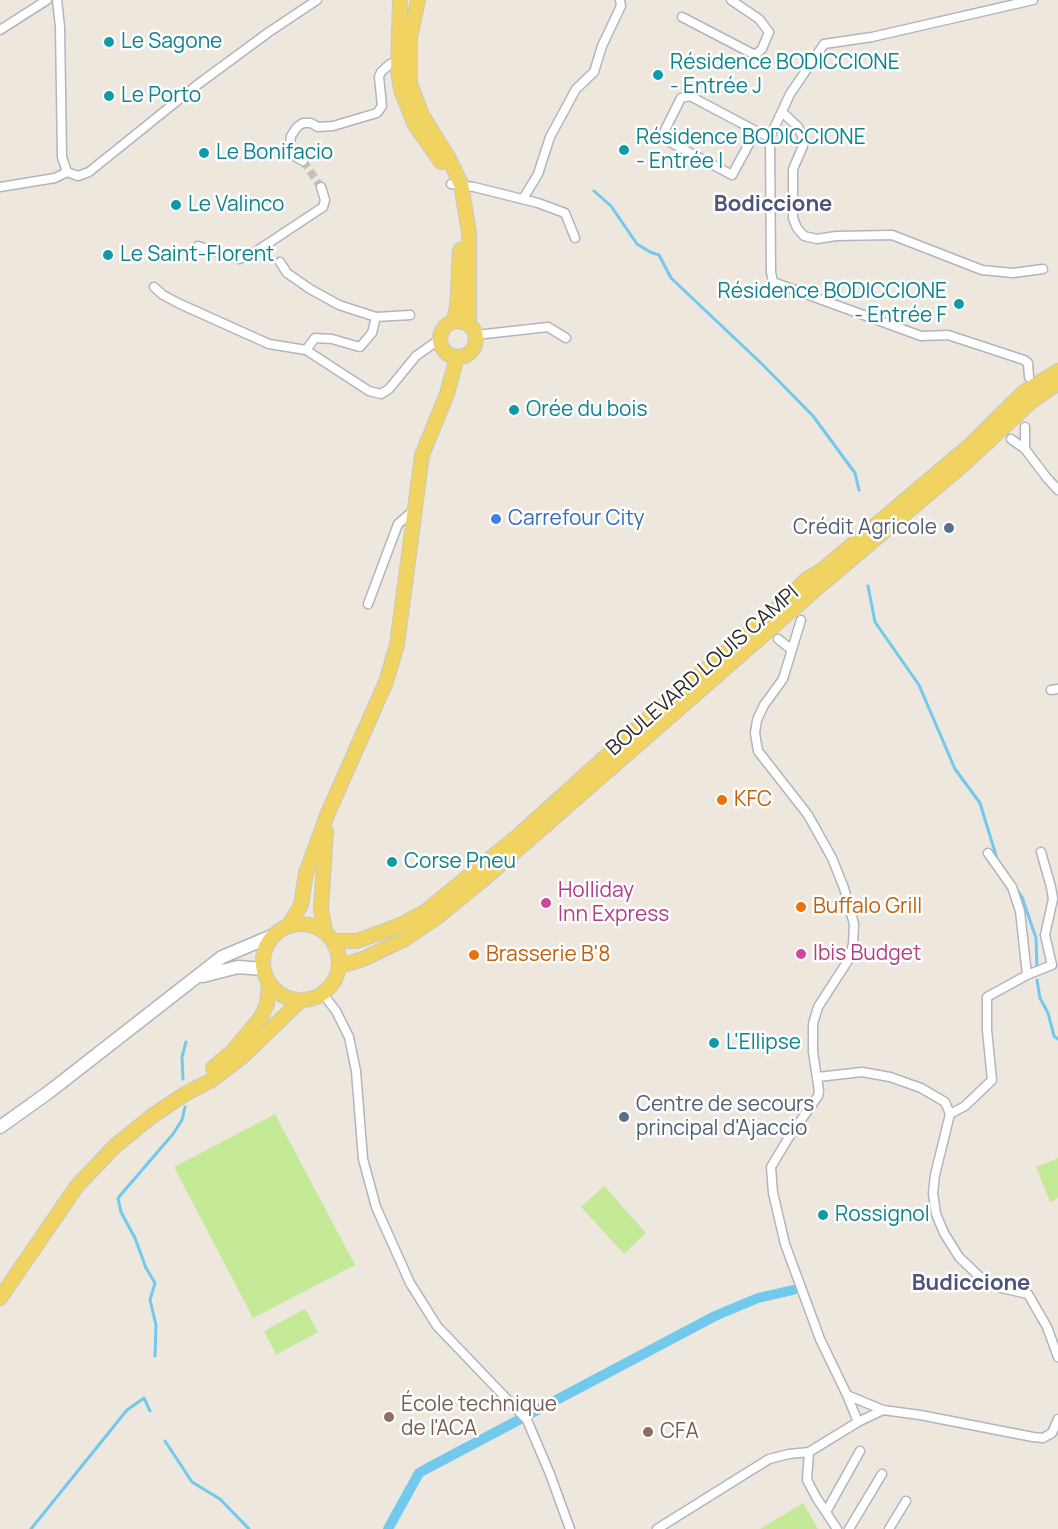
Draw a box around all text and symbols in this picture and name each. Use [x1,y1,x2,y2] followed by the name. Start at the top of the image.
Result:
[121,29,222,55] place label: Le Sagone
[102,35,116,49] marker: Le Sagone
[670,50,900,100] place label: Résidence BODICCIONE - Entrée J
[651,68,665,82] marker: Résidence BODICCIONE - Entrée J
[121,83,201,109] place label: Le Porto
[102,89,116,103] marker: Le Porto
[636,125,866,175] place label: Résidence BODICCIONE - Entrée I
[216,140,333,166] place label: Le Bonifacio
[617,143,631,157] marker: Résidence BODICCIONE - Entrée I
[197,146,211,160] marker: Le Bonifacio
[188,192,285,218] place label: Le Valinco
[714,192,832,218] district label: Bodiccione
[169,198,183,212] marker: Le Valinco
[120,242,275,268] place label: Le Saint-Florent
[101,248,115,262] marker: Le Saint-Florent
[717,279,947,329] place label: Résidence BODICCIONE - Entrée F
[952,297,966,311] marker: Résidence BODICCIONE - Entrée F
[526,397,647,423] place label: Orée du bois
[507,403,521,417] marker: Orée du bois
[508,506,645,532] place label: Carrefour City
[489,512,503,526] marker: Carrefour City
[793,515,937,541] place label: Crédit Agricole
[942,521,956,535] marker: Crédit Agricole
[602,580,804,762] street label: BOULEVARD LOUIS CAMPI
[734,787,772,813] place label: KFC
[715,793,729,807] marker: KFC
[404,849,516,875] place label: Corse Pneu
[385,855,399,869] marker: Corse Pneu
[558,878,669,928] place label: Holliday Inn Express
[813,894,922,920] place label: Buffalo Grill
[539,896,553,910] marker: Holliday Inn Express
[794,900,808,914] marker: Buffalo Grill
[813,941,921,967] place label: Ibis Budget
[486,942,611,968] place label: Brasserie B'8
[794,947,808,961] marker: Ibis Budget
[467,948,481,962] marker: Brasserie B'8
[726,1030,801,1056] place label: L'Ellipse
[707,1036,721,1050] marker: L'Ellipse
[636,1092,814,1142] place label: Centre de secours principal d'Ajaccio
[617,1110,631,1124] marker: Centre de secours principal d'Ajaccio
[835,1202,930,1228] place label: Rossignol
[816,1208,830,1222] marker: Rossignol
[912,1271,1030,1297] district label: Budiccione
[401,1392,557,1442] place label: École technique de l'ACA
[382,1410,396,1424] marker: École technique de l'ACA
[660,1419,699,1445] place label: CFA
[641,1425,655,1439] marker: CFA

